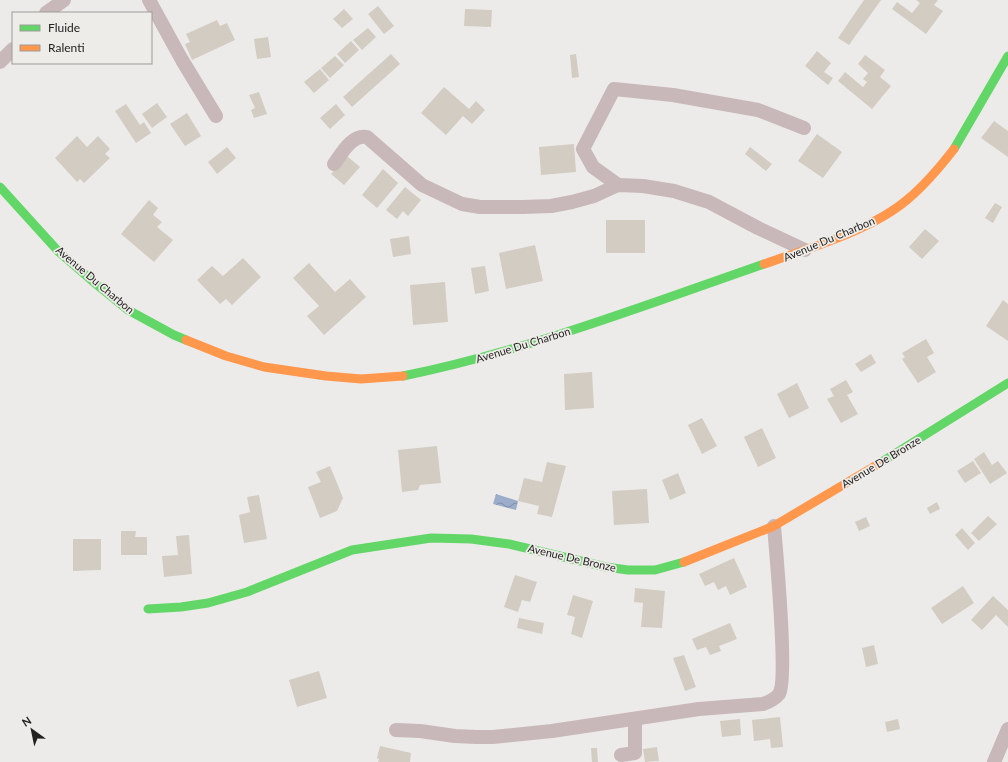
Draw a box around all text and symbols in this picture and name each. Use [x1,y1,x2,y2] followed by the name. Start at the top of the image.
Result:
[12,12,152,64] legend
[48,20,80,35] text: Fluide
[48,40,85,55] text: Ralenti
[781,213,876,264] street label: Avenue Du Charbon
[54,243,137,316] street label: Avenue Du Charbon
[474,324,572,365] street label: Avenue Du Charbon
[839,433,923,490] street label: Avenue De Bronze
[527,541,618,574] street label: Avenue De Bronze
[12,710,52,750] north arrow
[19,713,33,729] text: N

